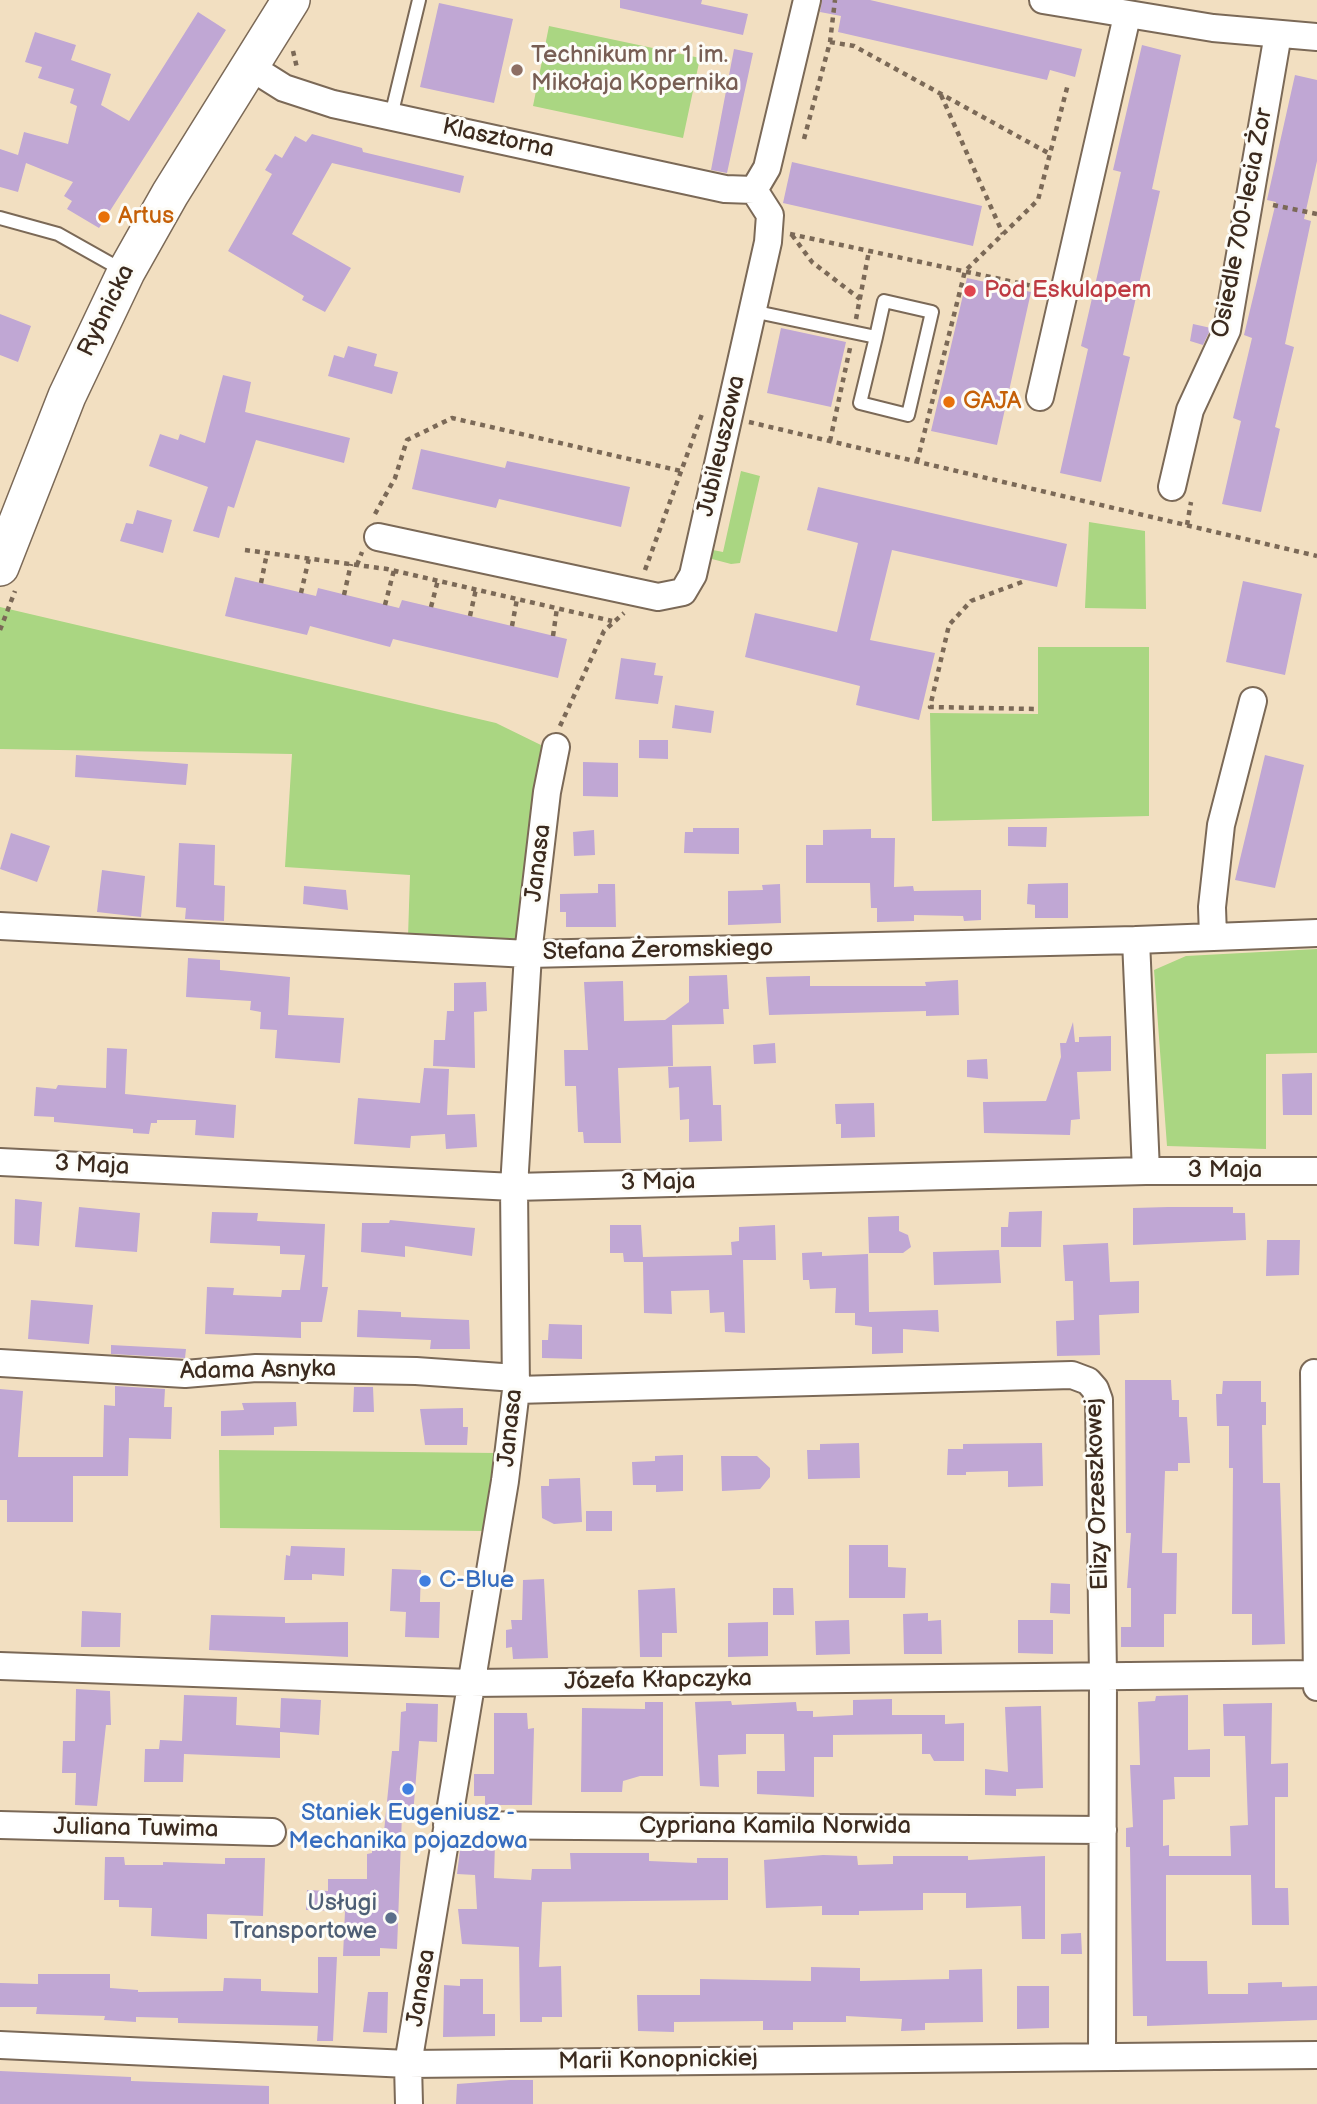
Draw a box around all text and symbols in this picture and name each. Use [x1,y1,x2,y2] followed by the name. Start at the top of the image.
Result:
[531,42,739,98] place label: Technikum nr 1 im. Mikołaja Kopernika
[509,62,525,78] marker: Technikum nr 1 im. Mikołaja Kopernika
[1207,106,1279,340] street label: Osiedle 700-lecia Żor
[439,113,557,165] street label: Klasztorna
[118,203,174,231] place label: Artus
[96,209,112,225] marker: Artus
[72,260,142,362] street label: Rybnicka
[984,277,1151,305] place label: Pod Eskulapem
[962,283,978,299] marker: Pod Eskulapem
[692,373,752,519] street label: Jubileuszowa
[963,388,1021,416] place label: GAJA
[941,394,957,410] marker: GAJA
[520,822,558,904] street label: Janasa
[542,935,774,967] street label: Stefana Żeromskiego
[54,1150,130,1182] street label: 3 Maja
[1188,1157,1262,1185] street label: 3 Maja
[620,1168,696,1198] street label: 3 Maja
[180,1355,336,1387] street label: Adama Asnyka
[493,1388,529,1468] street label: Janasa
[1080,1397,1116,1591] street label: Elizy Orzeszkowej
[439,1567,514,1595] place label: C-Blue
[417,1573,433,1589] marker: C-Blue
[564,1665,752,1697] street label: Józefa Kłapczyka
[400,1781,416,1797] marker: Staniek Eugeniusz - Mechanika pojazdowa
[288,1800,528,1856] place label: Staniek Eugeniusz - Mechanika pojazdowa
[53,1813,219,1845] street label: Juliana Tuwima
[639,1813,911,1841] street label: Cypriana Kamila Norwida
[230,1890,377,1946] place label: Usługi Transportowe
[383,1910,399,1926] marker: Usługi Transportowe
[402,1947,442,2029] street label: Janasa
[558,2045,758,2077] street label: Marii Konopnickiej

